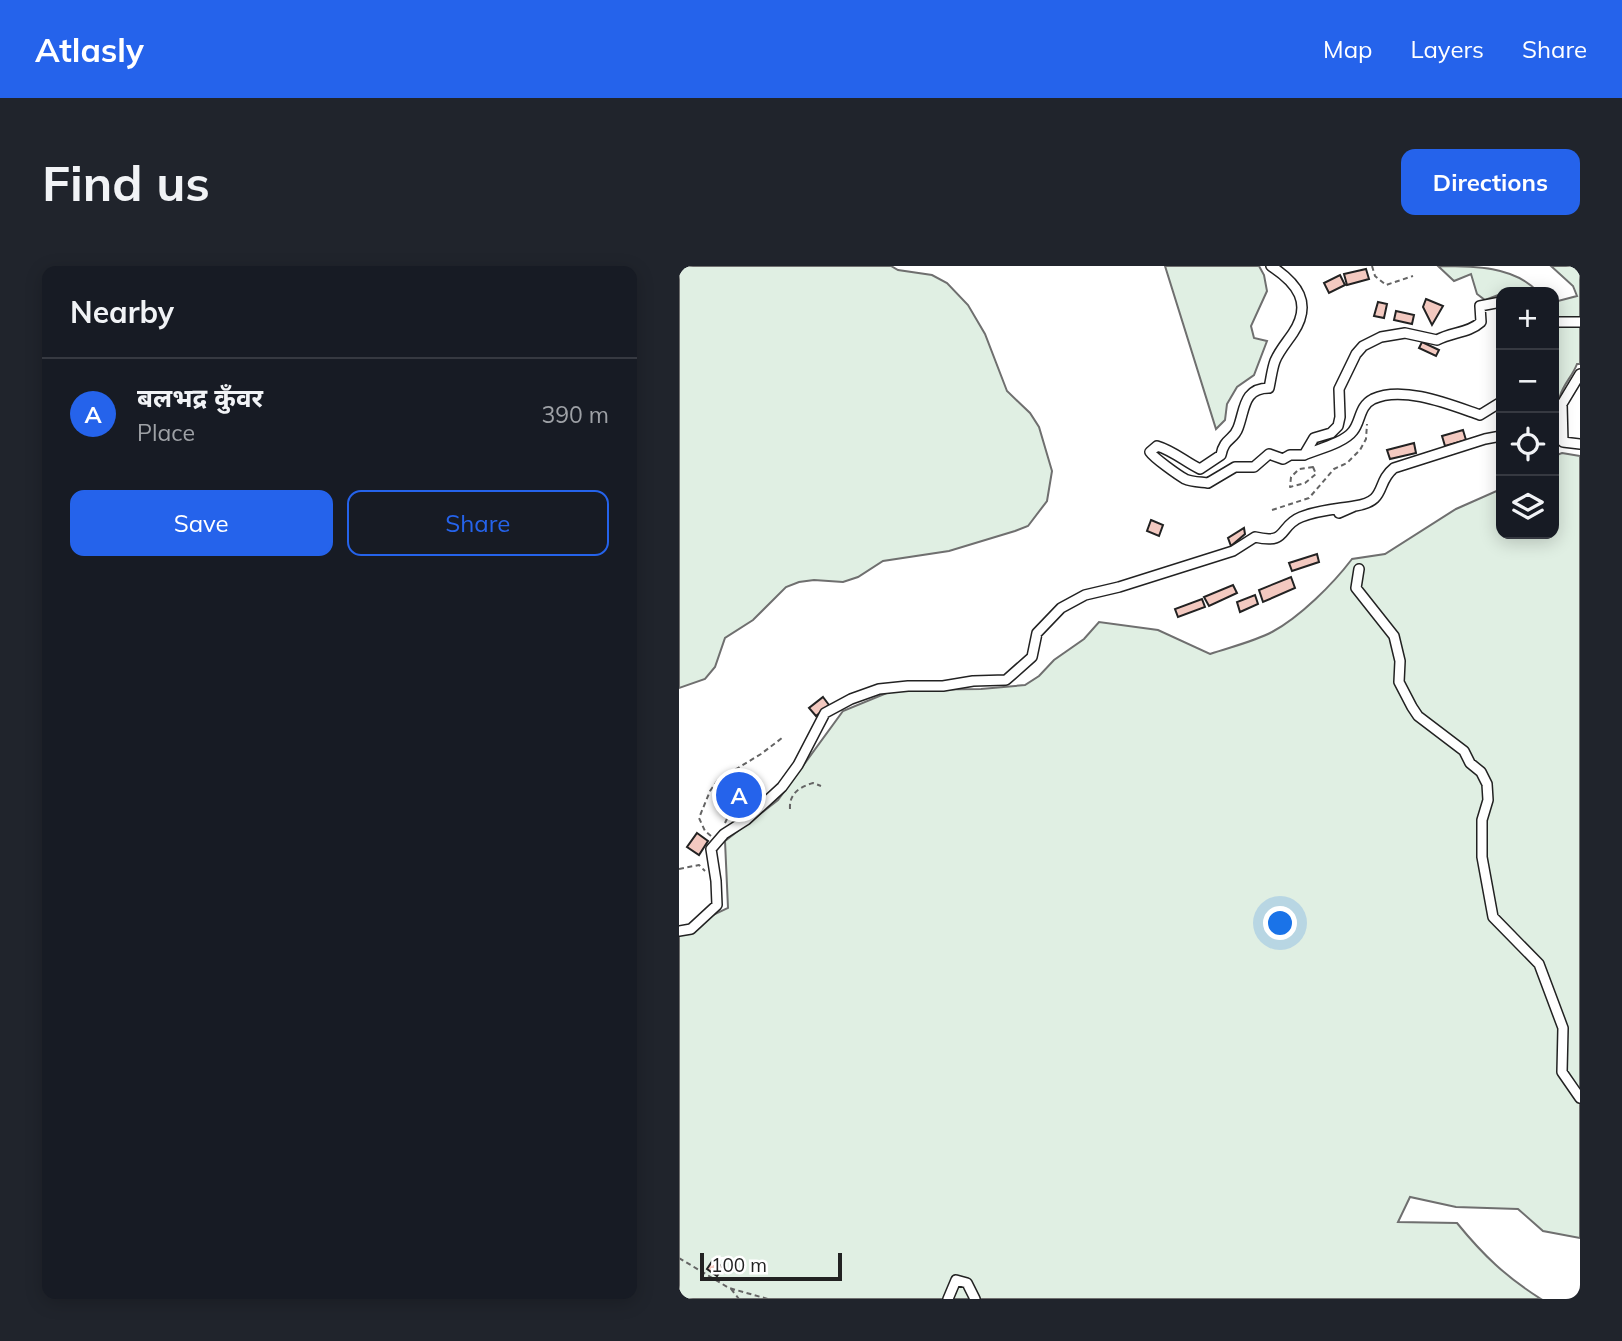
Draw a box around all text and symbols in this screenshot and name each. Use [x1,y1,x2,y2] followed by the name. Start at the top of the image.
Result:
[35,29,144,70] text: Atlasly
[1323,34,1372,64] text: Map
[1410,34,1484,64] text: Layers
[1522,34,1587,64] text: Share
[1401,149,1580,215] button: Directions
[42,152,210,213] text: Find us
[1496,287,1559,539] map controls
[1496,287,1559,350] button: +
[70,293,174,331] text: Nearby
[1496,350,1559,413] button: −
[137,381,263,414] text: बलभद्र कुँवर
[84,400,102,429] text: A
[541,400,609,429] text: 390 m
[1496,413,1559,476] button: locate
[137,418,195,447] text: Place
[1496,476,1559,539] button: layers
[70,490,333,556] button: Save
[347,490,609,556] button: Share
[716,769,762,821] pin: A
[1263,906,1297,940] your location
[700,1250,842,1282] scale bar
[711,1253,767,1277] text: 100 m

